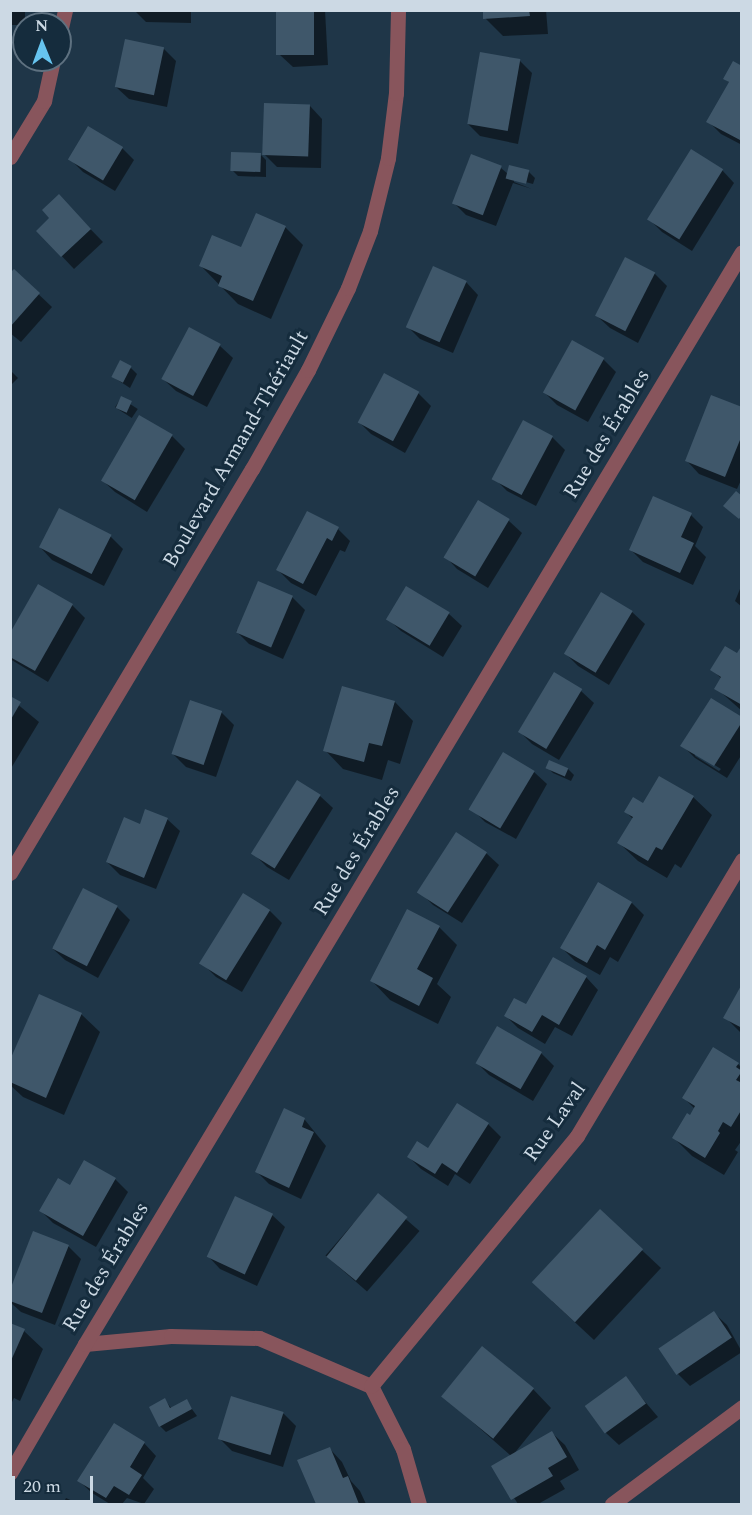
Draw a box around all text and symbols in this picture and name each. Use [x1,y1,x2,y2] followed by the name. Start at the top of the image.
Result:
[12,12,72,72] north arrow
[35,14,48,38] text: N
[158,326,314,572] street label: Boulevard Armand-Thériault
[558,365,656,503] street label: Rue des Érables
[308,782,406,920] street label: Rue des Érables
[519,1077,591,1167] street label: Rue Laval
[57,1198,155,1336] street label: Rue des Érables
[15,1464,96,1502] scale bar
[23,1473,61,1500] text: 20 m

